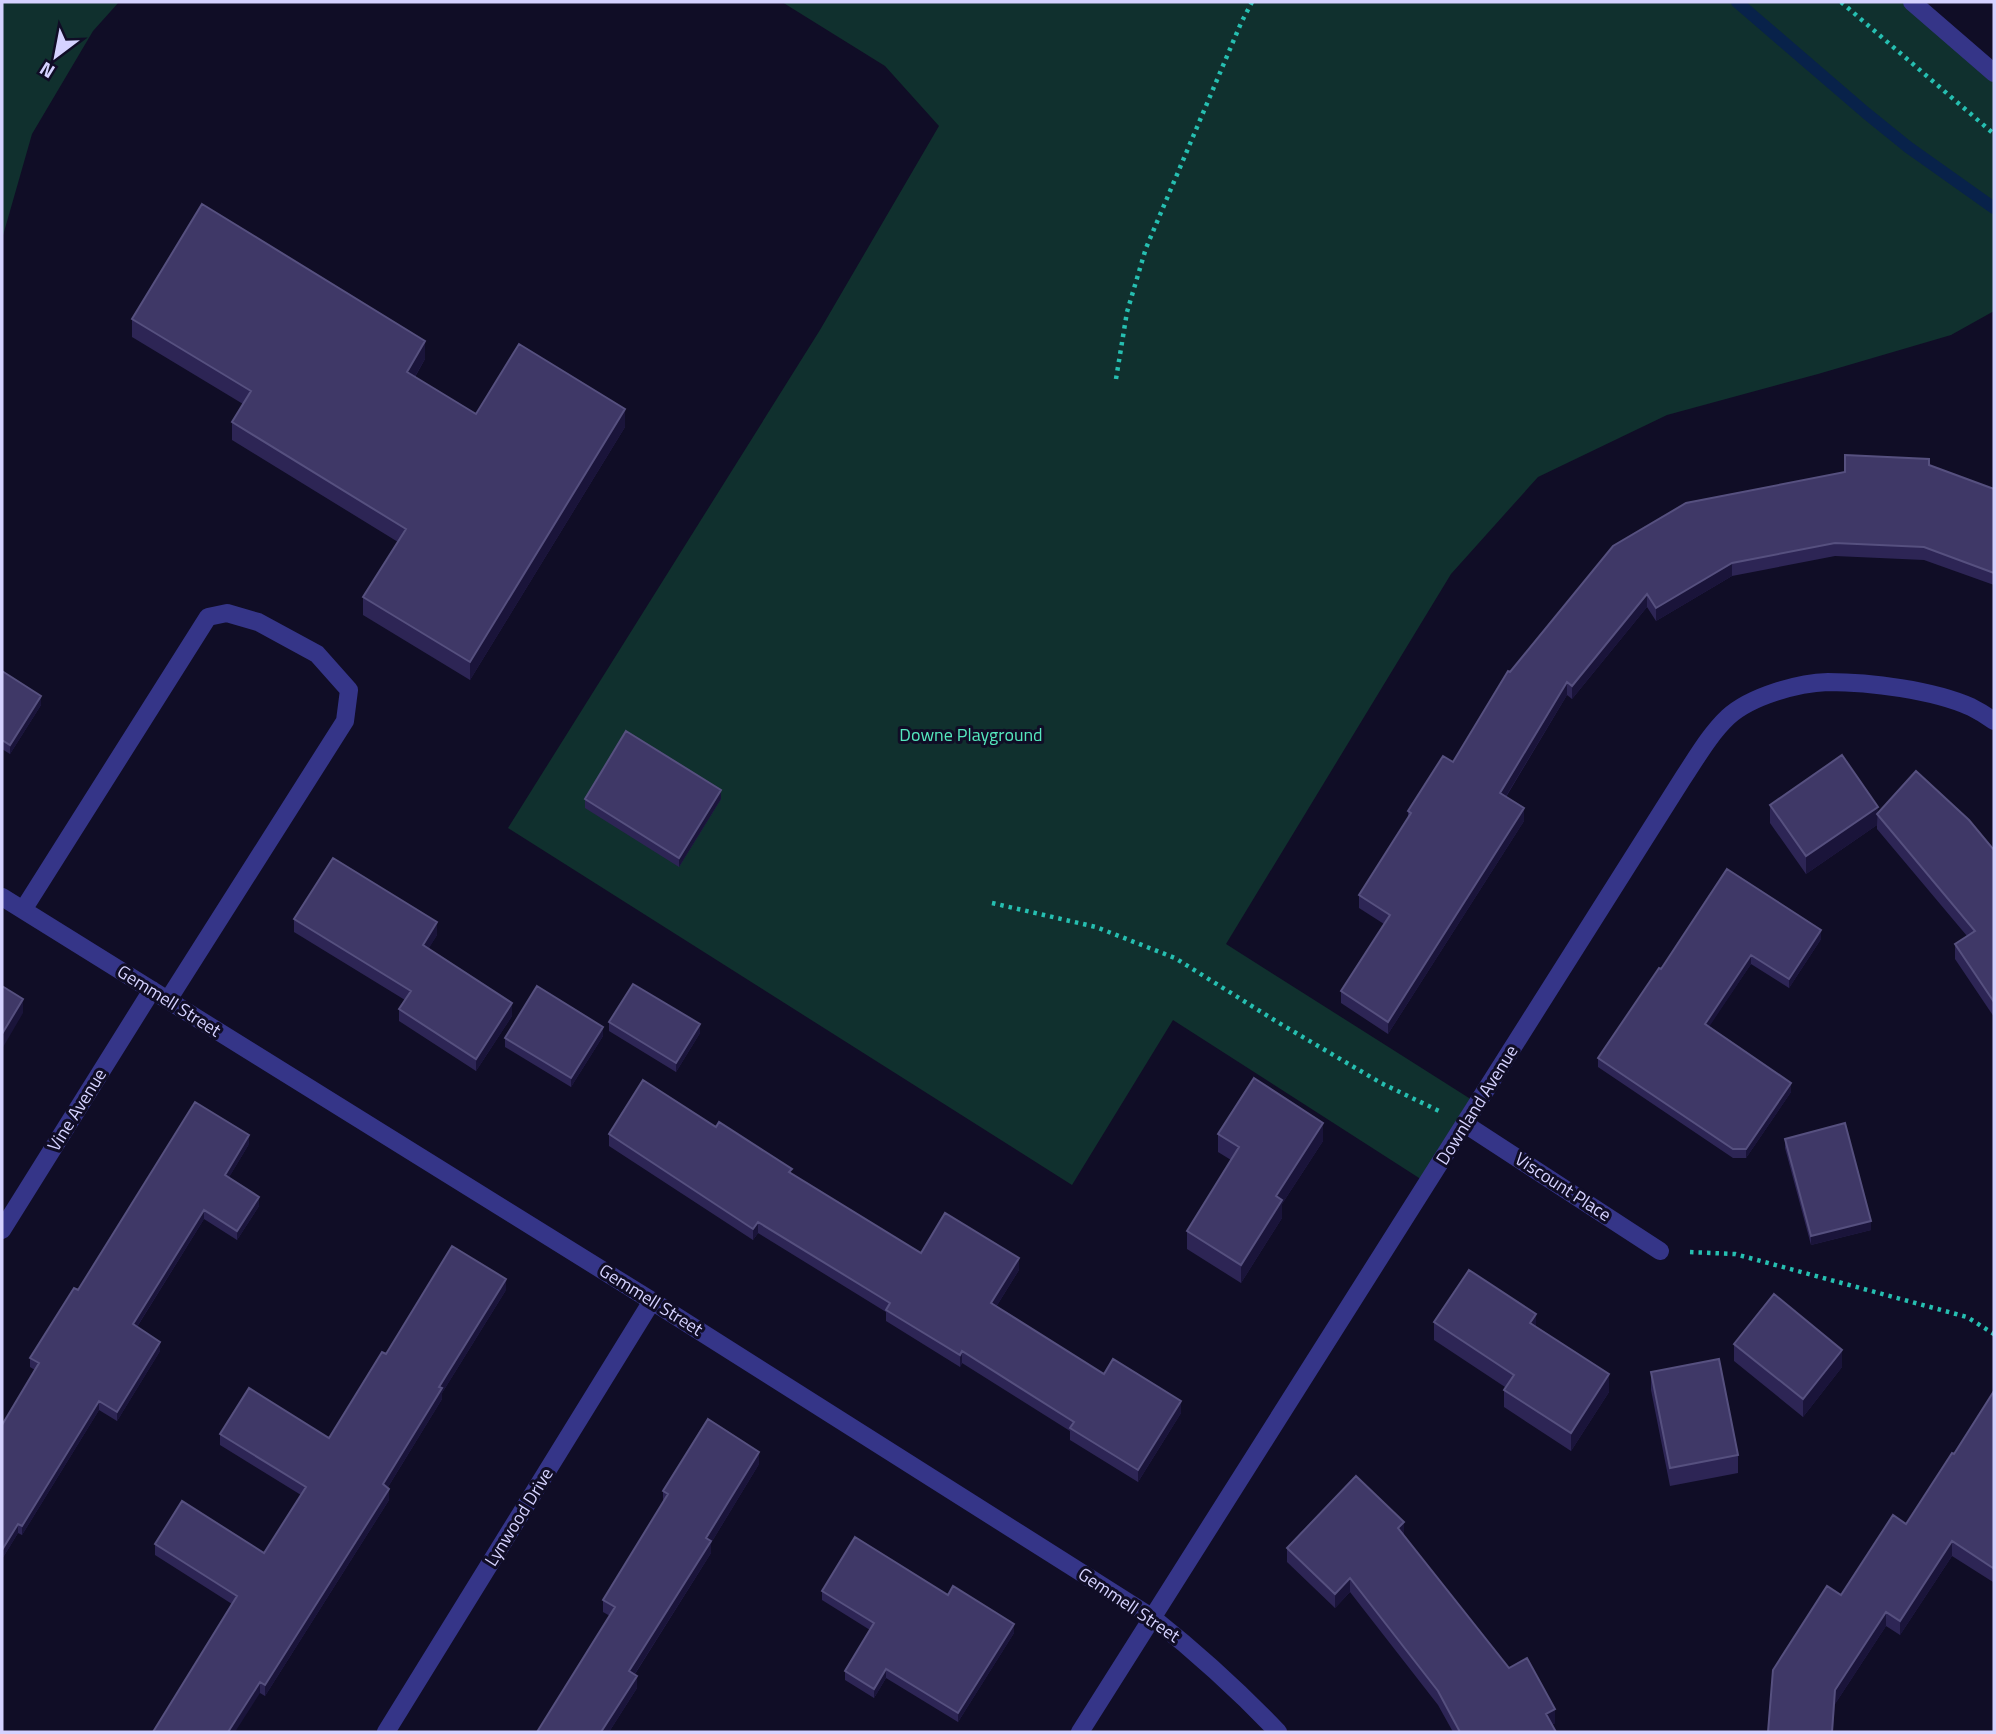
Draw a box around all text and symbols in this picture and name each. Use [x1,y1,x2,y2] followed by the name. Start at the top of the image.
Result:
[21,21,91,91] north arrow
[33,55,60,87] text: N
[899,721,1043,748] park label: Downe Playground
[112,958,227,1044] street label: Gemmell Street
[1429,1039,1524,1170] street label: Downland Avenue
[40,1063,113,1157] street label: Vine Avenue
[1510,1145,1617,1228] street label: Viscount Place
[594,1257,709,1343] street label: Gemmell Street
[478,1462,560,1571] street label: Lynwood Drive
[1073,1560,1186,1649] street label: Gemmell Street

